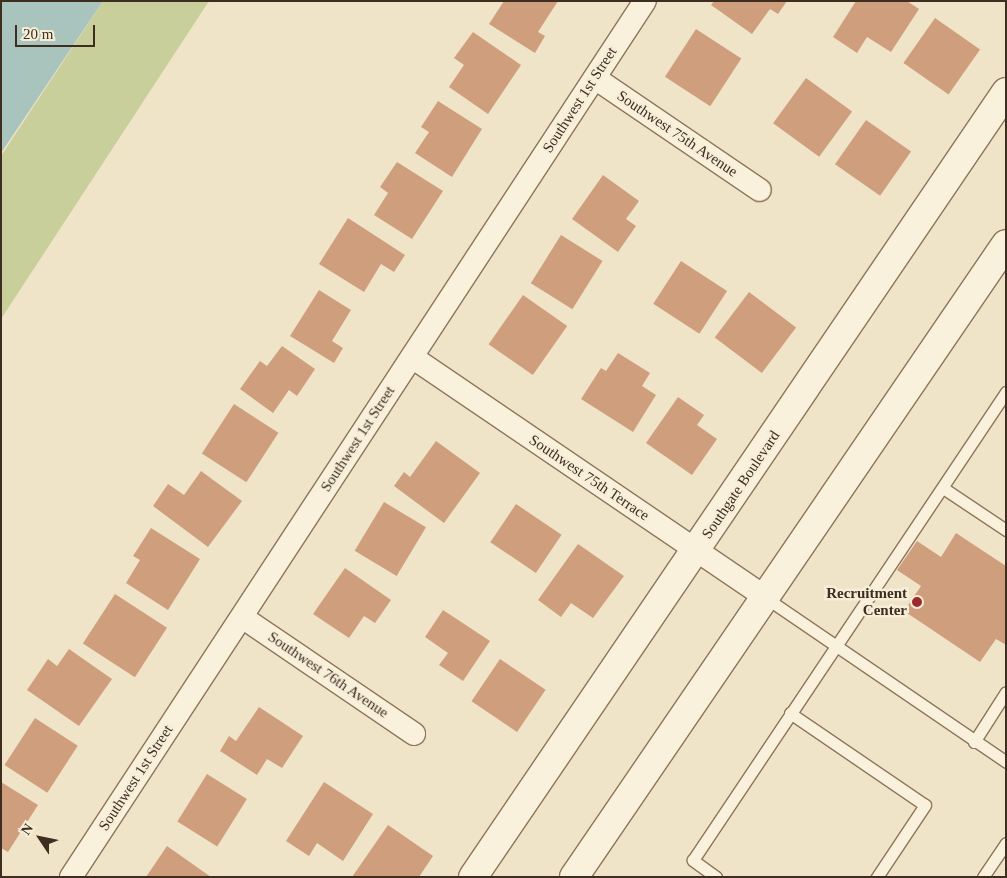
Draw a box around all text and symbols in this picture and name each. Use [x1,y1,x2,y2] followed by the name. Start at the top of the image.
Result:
[18,15,98,47] scale bar
[23,26,53,42] text: 20 m
[539,44,621,156] street label: Southwest 1st Street
[613,87,741,181] street label: Southwest 75th Avenue
[317,383,399,495] street label: Southwest 1st Street
[698,428,784,542] street label: Southgate Boulevard
[525,431,653,525] street label: Southwest 75th Terrace
[826,584,907,619] place label: Recruitment Center
[911,596,923,608] marker: Recruitment Center
[264,628,392,722] street label: Southwest 76th Avenue
[95,722,177,834] street label: Southwest 1st Street
[15,813,65,863] north arrow
[18,821,36,838] text: N

